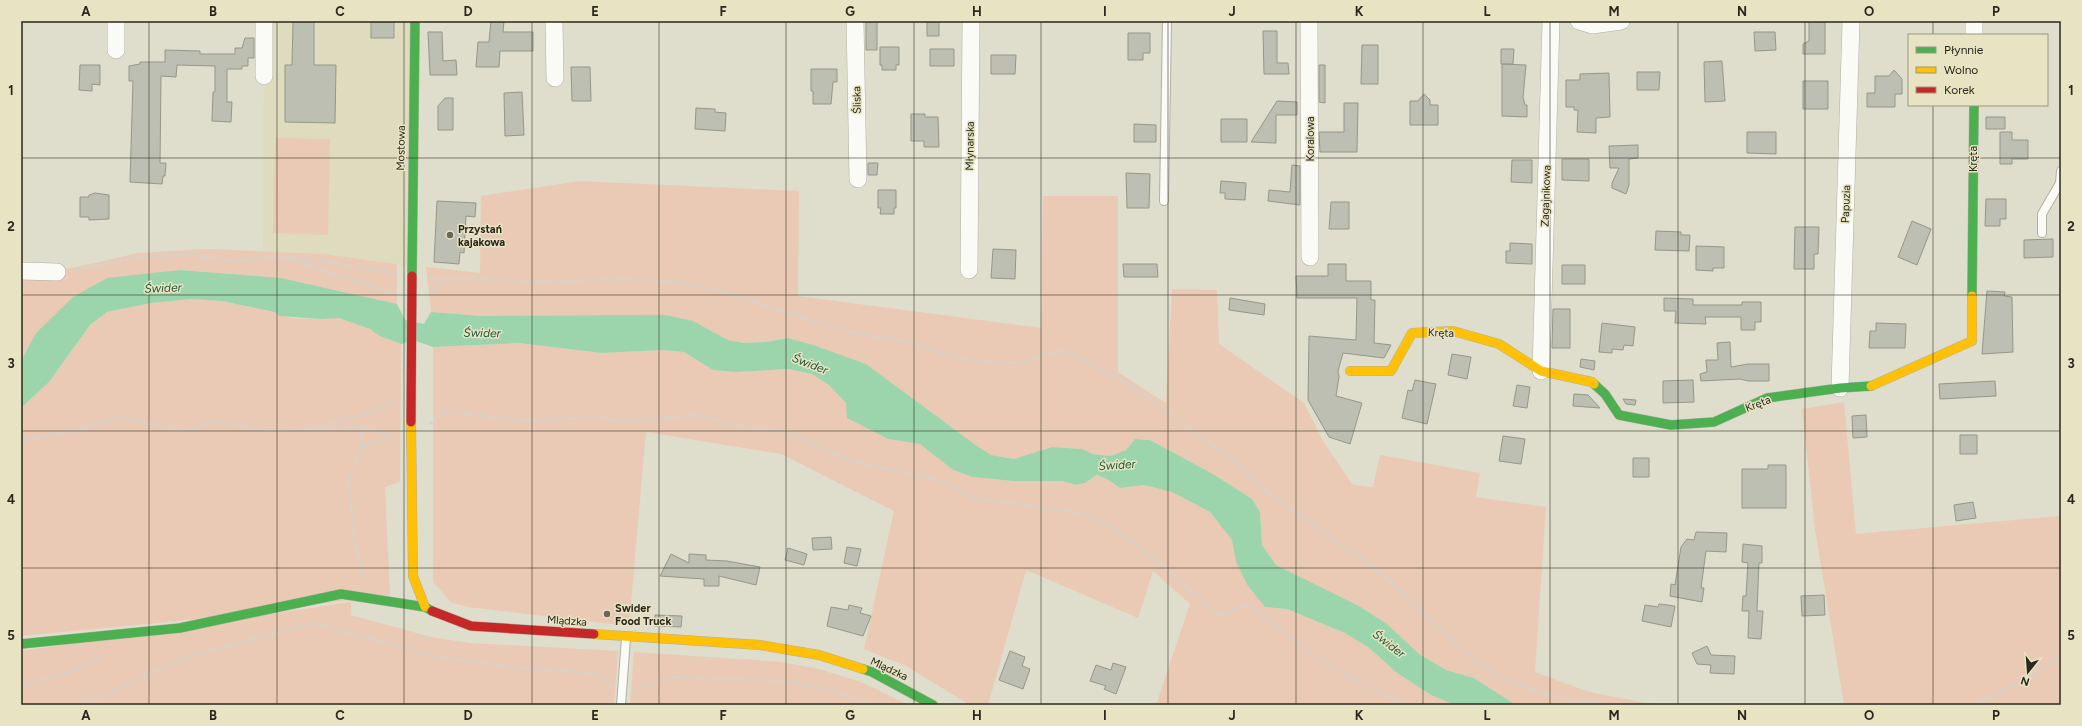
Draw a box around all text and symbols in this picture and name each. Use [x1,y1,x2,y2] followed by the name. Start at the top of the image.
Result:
[81,4,91,19] text: A
[209,4,217,19] text: B
[335,4,345,19] text: C
[463,4,473,19] text: D
[591,4,599,19] text: E
[719,4,727,19] text: F
[845,4,855,19] text: G
[972,4,982,19] text: H
[1103,4,1107,19] text: I
[1228,4,1236,19] text: J
[1355,4,1364,19] text: K
[1484,4,1491,19] text: L
[1608,4,1620,19] text: M
[1737,4,1747,19] text: N
[1864,4,1874,19] text: O
[1992,4,2000,19] text: P
[1908,34,2048,106] legend
[1944,43,1984,57] text: Płynnie
[1944,63,1978,77] text: Wolno
[8,83,14,98] text: 1
[1944,83,1975,97] text: Korek
[2068,83,2074,98] text: 1
[849,86,864,114] street label: Śliska
[1304,116,1317,162] street label: Koralowa
[963,121,977,171] street label: Młynarska
[394,125,408,171] street label: Mostowa
[1967,146,1980,172] street label: Kręta
[1538,165,1554,227] street label: Zagajnikowa
[1839,185,1853,223] street label: Papuzia
[7,219,15,234] text: 2
[2067,219,2075,234] text: 2
[458,223,505,249] place label: Przystań kajakowa
[445,230,455,240] marker: Przystań kajakowa
[144,280,183,296] water label: Świder
[463,326,502,340] water label: Świder
[1428,326,1454,340] street label: Kręta
[790,351,831,378] water label: Świder
[7,356,15,371] text: 3
[2067,356,2075,371] text: 3
[1743,393,1773,415] street label: Kręta
[1098,457,1137,473] water label: Świder
[7,492,15,507] text: 4
[2067,492,2075,507] text: 4
[615,602,671,628] place label: Swider Food Truck
[602,609,612,619] marker: Swider Food Truck
[547,613,587,629] street label: Mlądzka
[1370,627,1409,662] water label: Świder
[7,628,15,643] text: 5
[2067,628,2075,643] text: 5
[2008,652,2048,692] north arrow
[868,655,910,683] street label: Mlądzka
[2019,674,2031,689] text: N
[81,708,91,723] text: A
[209,708,217,723] text: B
[335,708,345,723] text: C
[463,708,473,723] text: D
[591,708,599,723] text: E
[719,708,727,723] text: F
[845,708,855,723] text: G
[972,708,982,723] text: H
[1103,708,1107,723] text: I
[1228,708,1236,723] text: J
[1355,708,1364,723] text: K
[1484,708,1491,723] text: L
[1608,708,1620,723] text: M
[1737,708,1747,723] text: N
[1864,708,1874,723] text: O
[1992,708,2000,723] text: P

